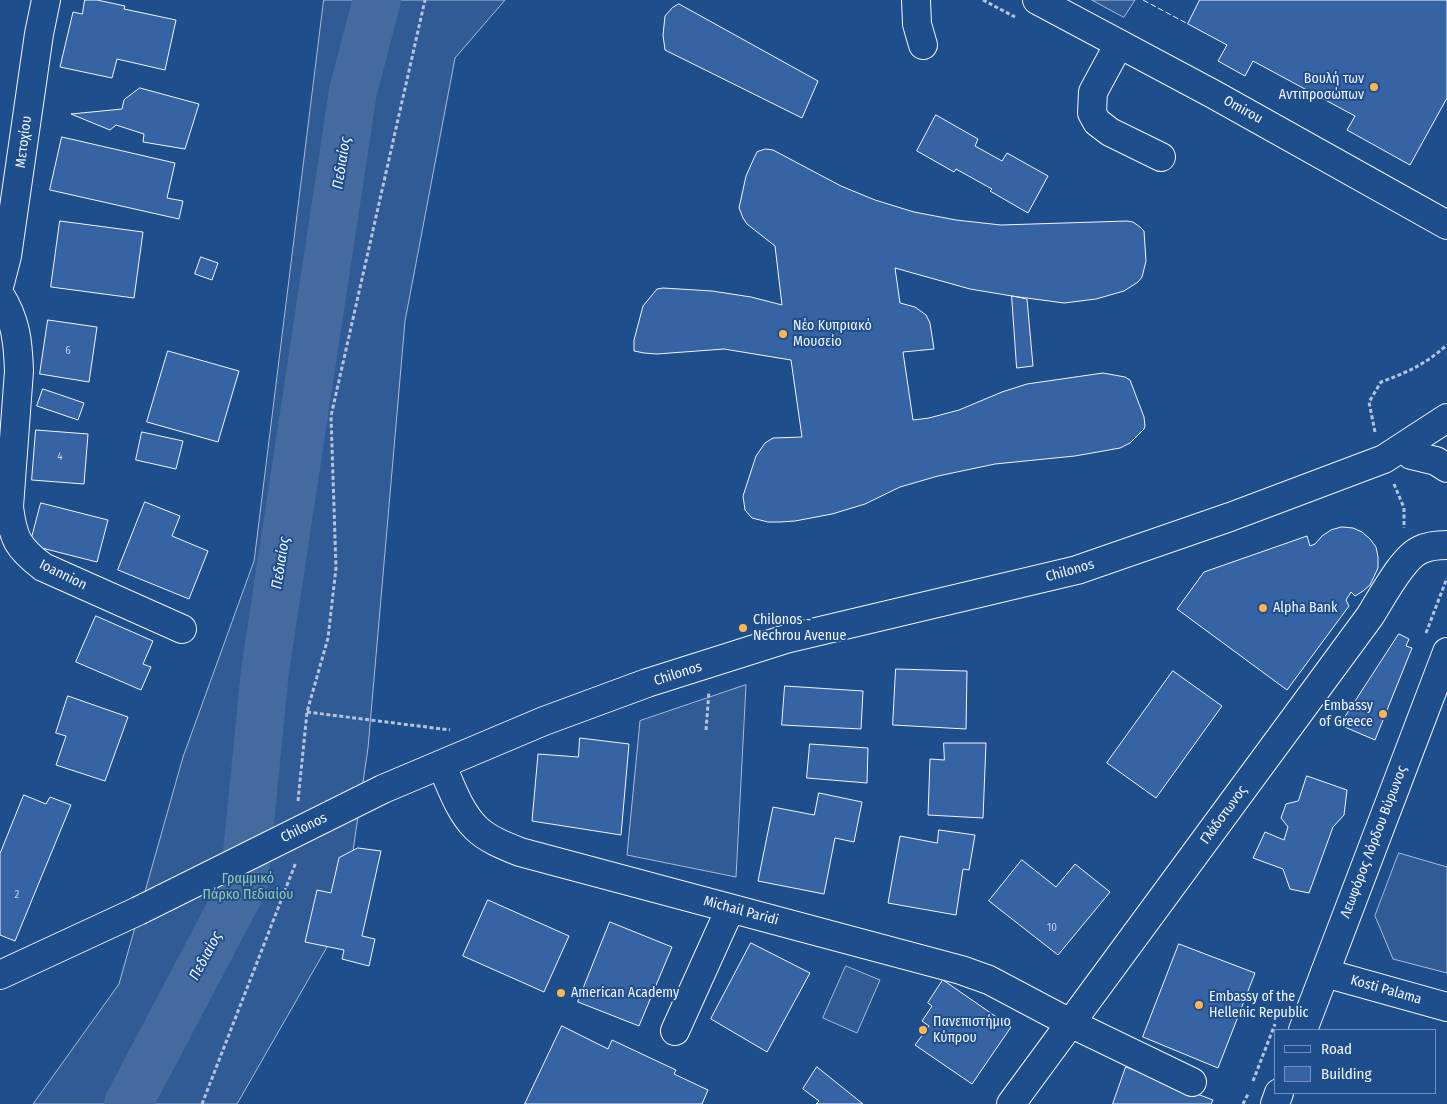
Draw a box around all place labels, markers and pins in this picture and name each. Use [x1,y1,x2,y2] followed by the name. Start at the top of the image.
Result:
[1279,71,1364,104] place label: Βουλή των Αντιπροσώπων
[1368,81,1380,93] marker: Βουλή των Αντιπροσώπων
[793,318,872,351] place label: Νέο Κυπριακό Μουσείο
[777,328,789,340] marker: Νέο Κυπριακό Μουσείο
[1273,600,1337,616] place label: Alpha Bank
[1257,602,1269,614] marker: Alpha Bank
[753,612,846,644] place label: Chilonos - Nechrou Avenue
[737,622,749,634] marker: Chilonos - Nechrou Avenue
[1319,698,1373,730] place label: Embassy of Greece
[1377,708,1389,720] marker: Embassy of Greece
[571,985,679,1001] place label: American Academy
[555,987,567,999] marker: American Academy
[1209,989,1309,1022] place label: Embassy of the Hellenic Republic
[1193,999,1205,1011] marker: Embassy of the Hellenic Republic
[933,1014,1011,1046] place label: Πανεπιστήμιο Κύπρου
[917,1024,929,1036] marker: Πανεπιστήμιο Κύπρου

